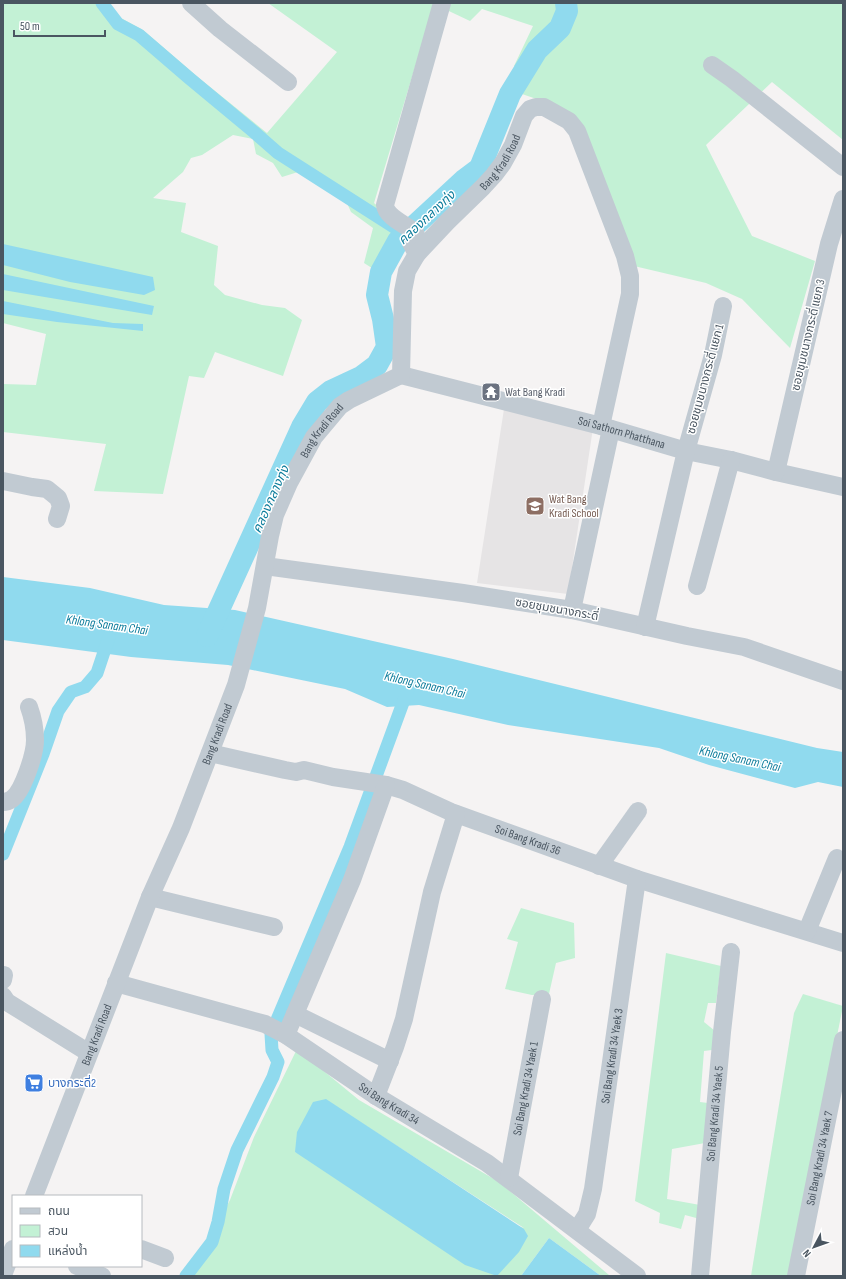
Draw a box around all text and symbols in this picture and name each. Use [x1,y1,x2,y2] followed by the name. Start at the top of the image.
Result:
[14,12,105,38] scale bar
[20,19,40,34] text: 50 m
[477,133,524,194] street label: Bang Kradi Road
[395,187,459,248] water label: คลองกลางทุ่ง
[786,277,829,392] street label: ซอยชุมชนางกระดี่ แยก 3
[682,321,728,436] street label: ซอยชุมชนางกระดี่ แยก 1
[480,381,502,403] temple icon: Wat Bang Kradi
[505,385,565,400] place label: Wat Bang Kradi
[297,401,347,461] street label: Bang Kradi Road
[576,413,667,453] street label: Soi Sathorn Phatthana
[249,462,293,536] water label: คลองกลางทุ่ง
[549,492,599,521] place label: Wat Bang Kradi School
[524,495,546,517] school or university icon: Wat Bang Kradi School
[514,593,600,624] street label: ซอยชุมชนางกระดี่
[65,611,149,639] water label: Khlong Sanam Chai
[383,668,467,702] water label: Khlong Sanam Chai
[199,702,236,767] street label: Bang Kradi Road
[698,743,782,776] water label: Khlong Sanam Chai
[493,821,563,859] street label: Soi Bang Kradi 36
[78,1002,116,1068] street label: Bang Kradi Road
[598,1007,627,1105] street label: Soi Bang Kradi 34 Yaek 3
[510,1040,542,1137] street label: Soi Bang Kradi 34 Yaek 1
[703,1065,727,1162] street label: Soi Bang Kradi 34 Yaek 5
[23,1072,45,1094] supermarket icon: บางกระดี่2
[48,1074,96,1091] place label: บางกระดี่2
[356,1079,422,1128] street label: Soi Bang Kradi 34
[803,1110,837,1207] street label: Soi Bang Kradi 34 Yaek 7
[12,1195,142,1267] legend
[48,1204,70,1219] text: ถนน
[48,1224,68,1239] text: สวน
[794,1227,834,1267] north arrow
[48,1242,87,1259] text: แหล่งน้ำ
[800,1247,814,1260] text: N

